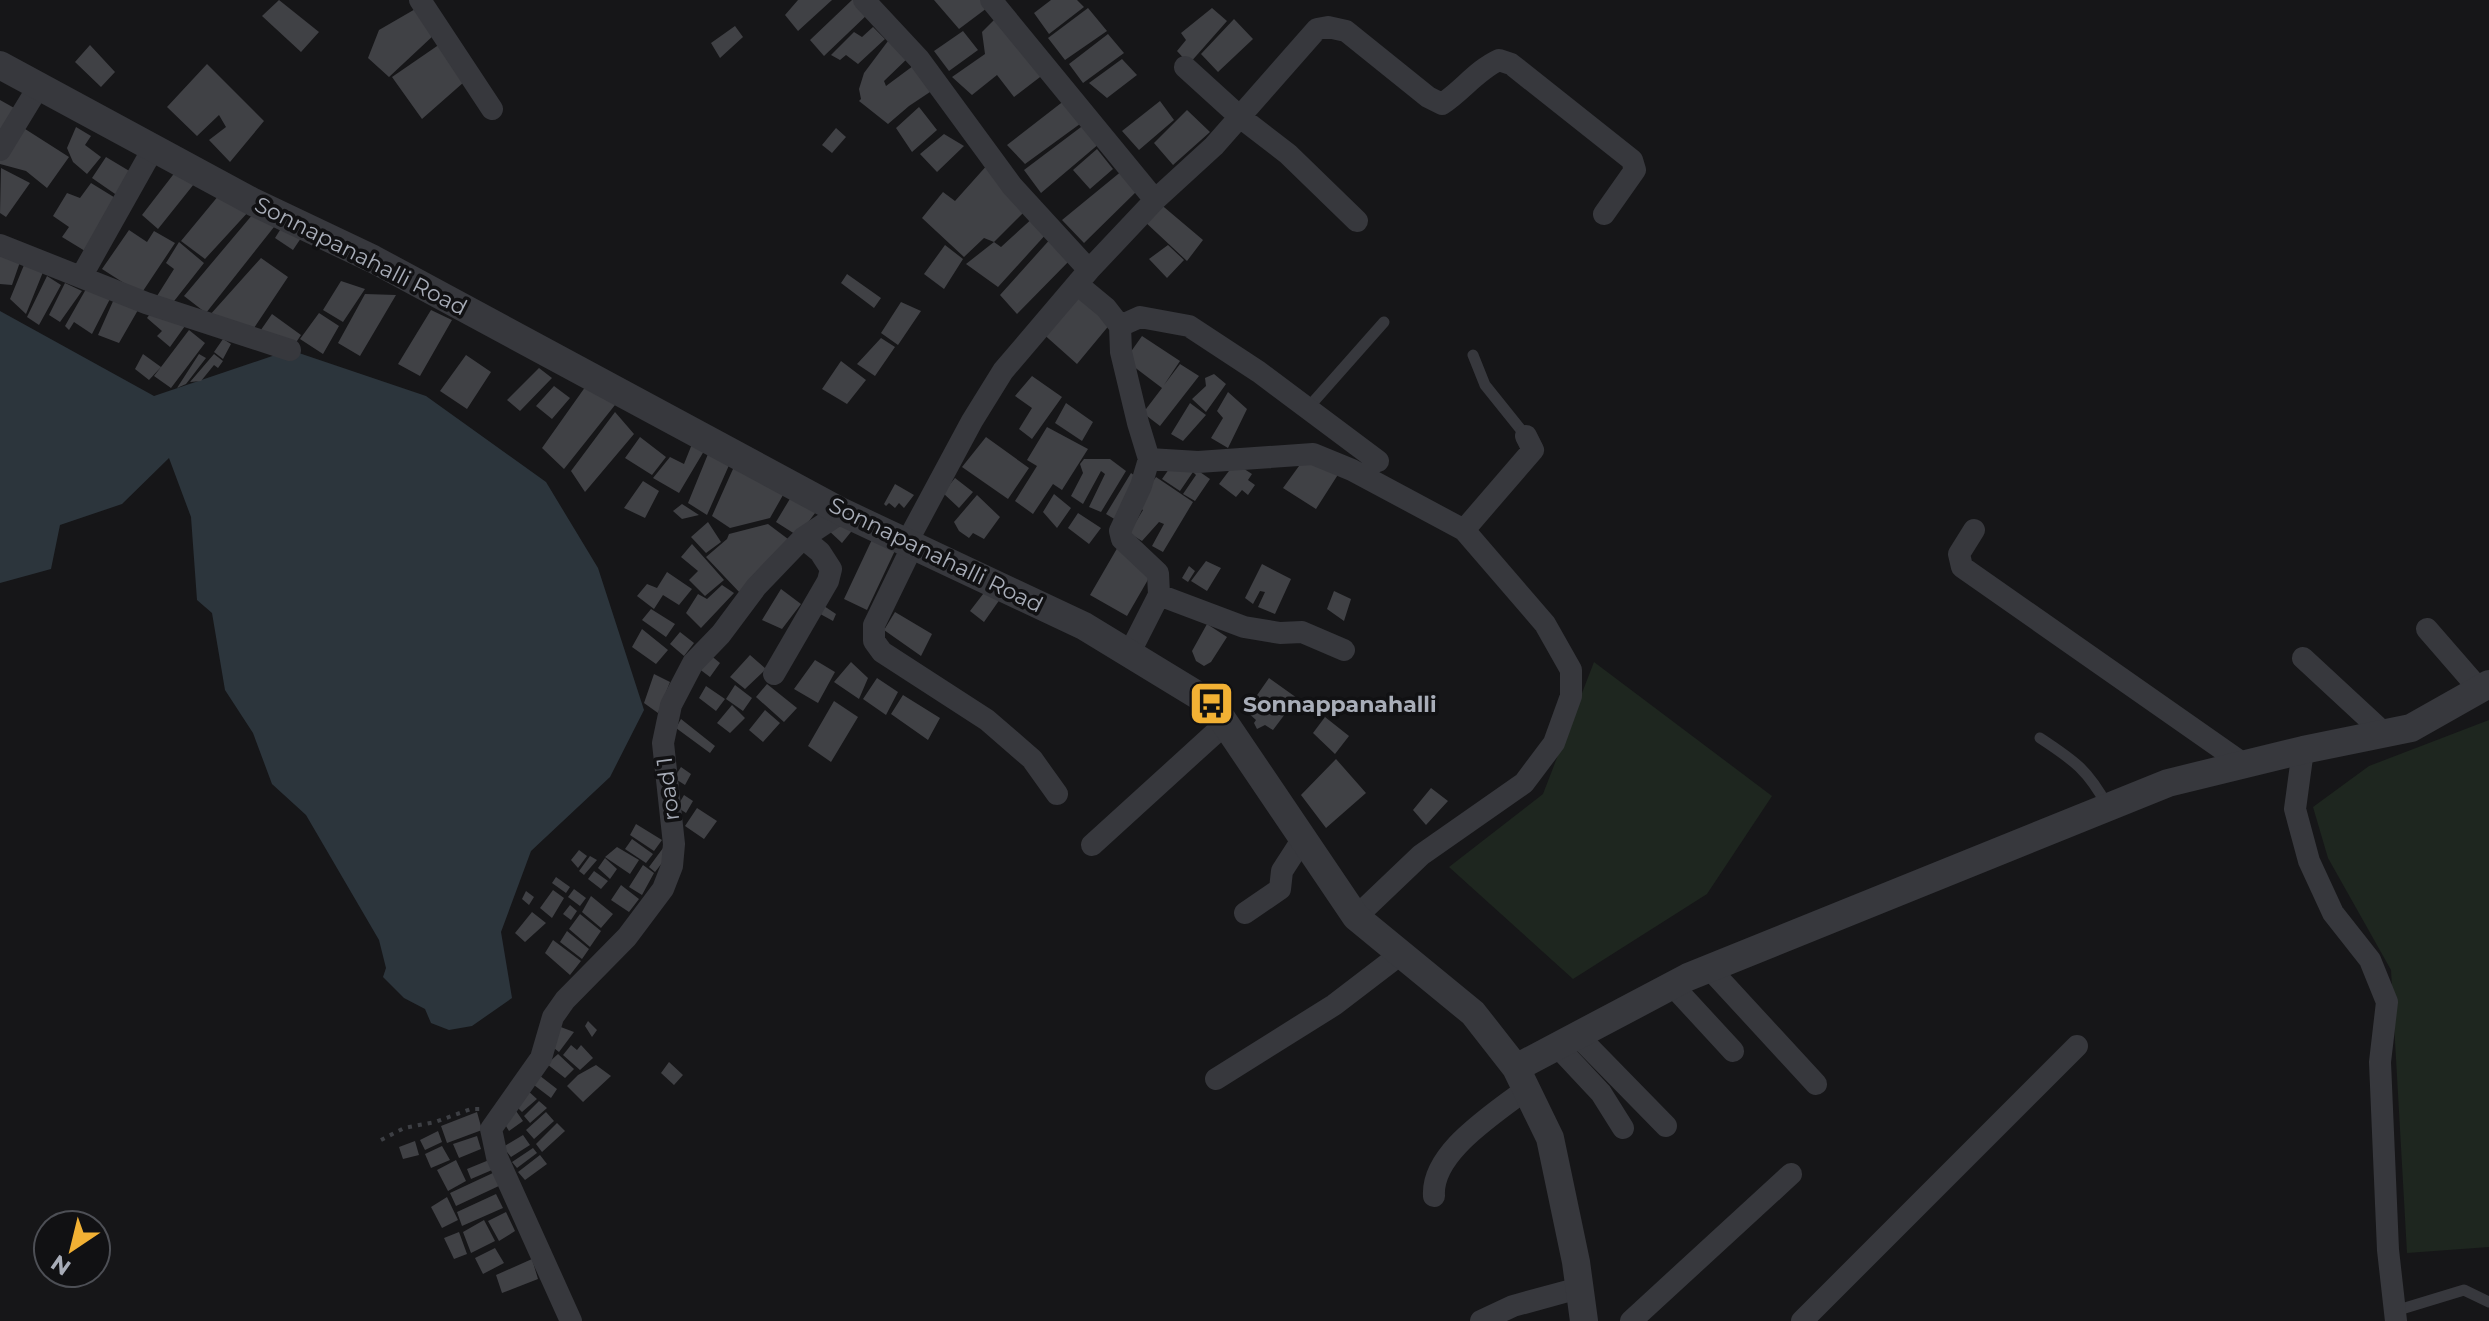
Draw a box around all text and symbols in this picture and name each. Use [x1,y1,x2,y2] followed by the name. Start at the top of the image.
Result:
[250,191,472,321] street label: Sonnapanahalli Road
[825,491,1047,619] street label: Sonnapanahalli Road
[1188,680,1236,728] bus stop icon: Sonnappanahalli
[1243,691,1437,718] place label: Sonnappanahalli
[651,756,685,822] street label: road 1
[32,1209,112,1289] north arrow
[46,1249,76,1281] text: N

